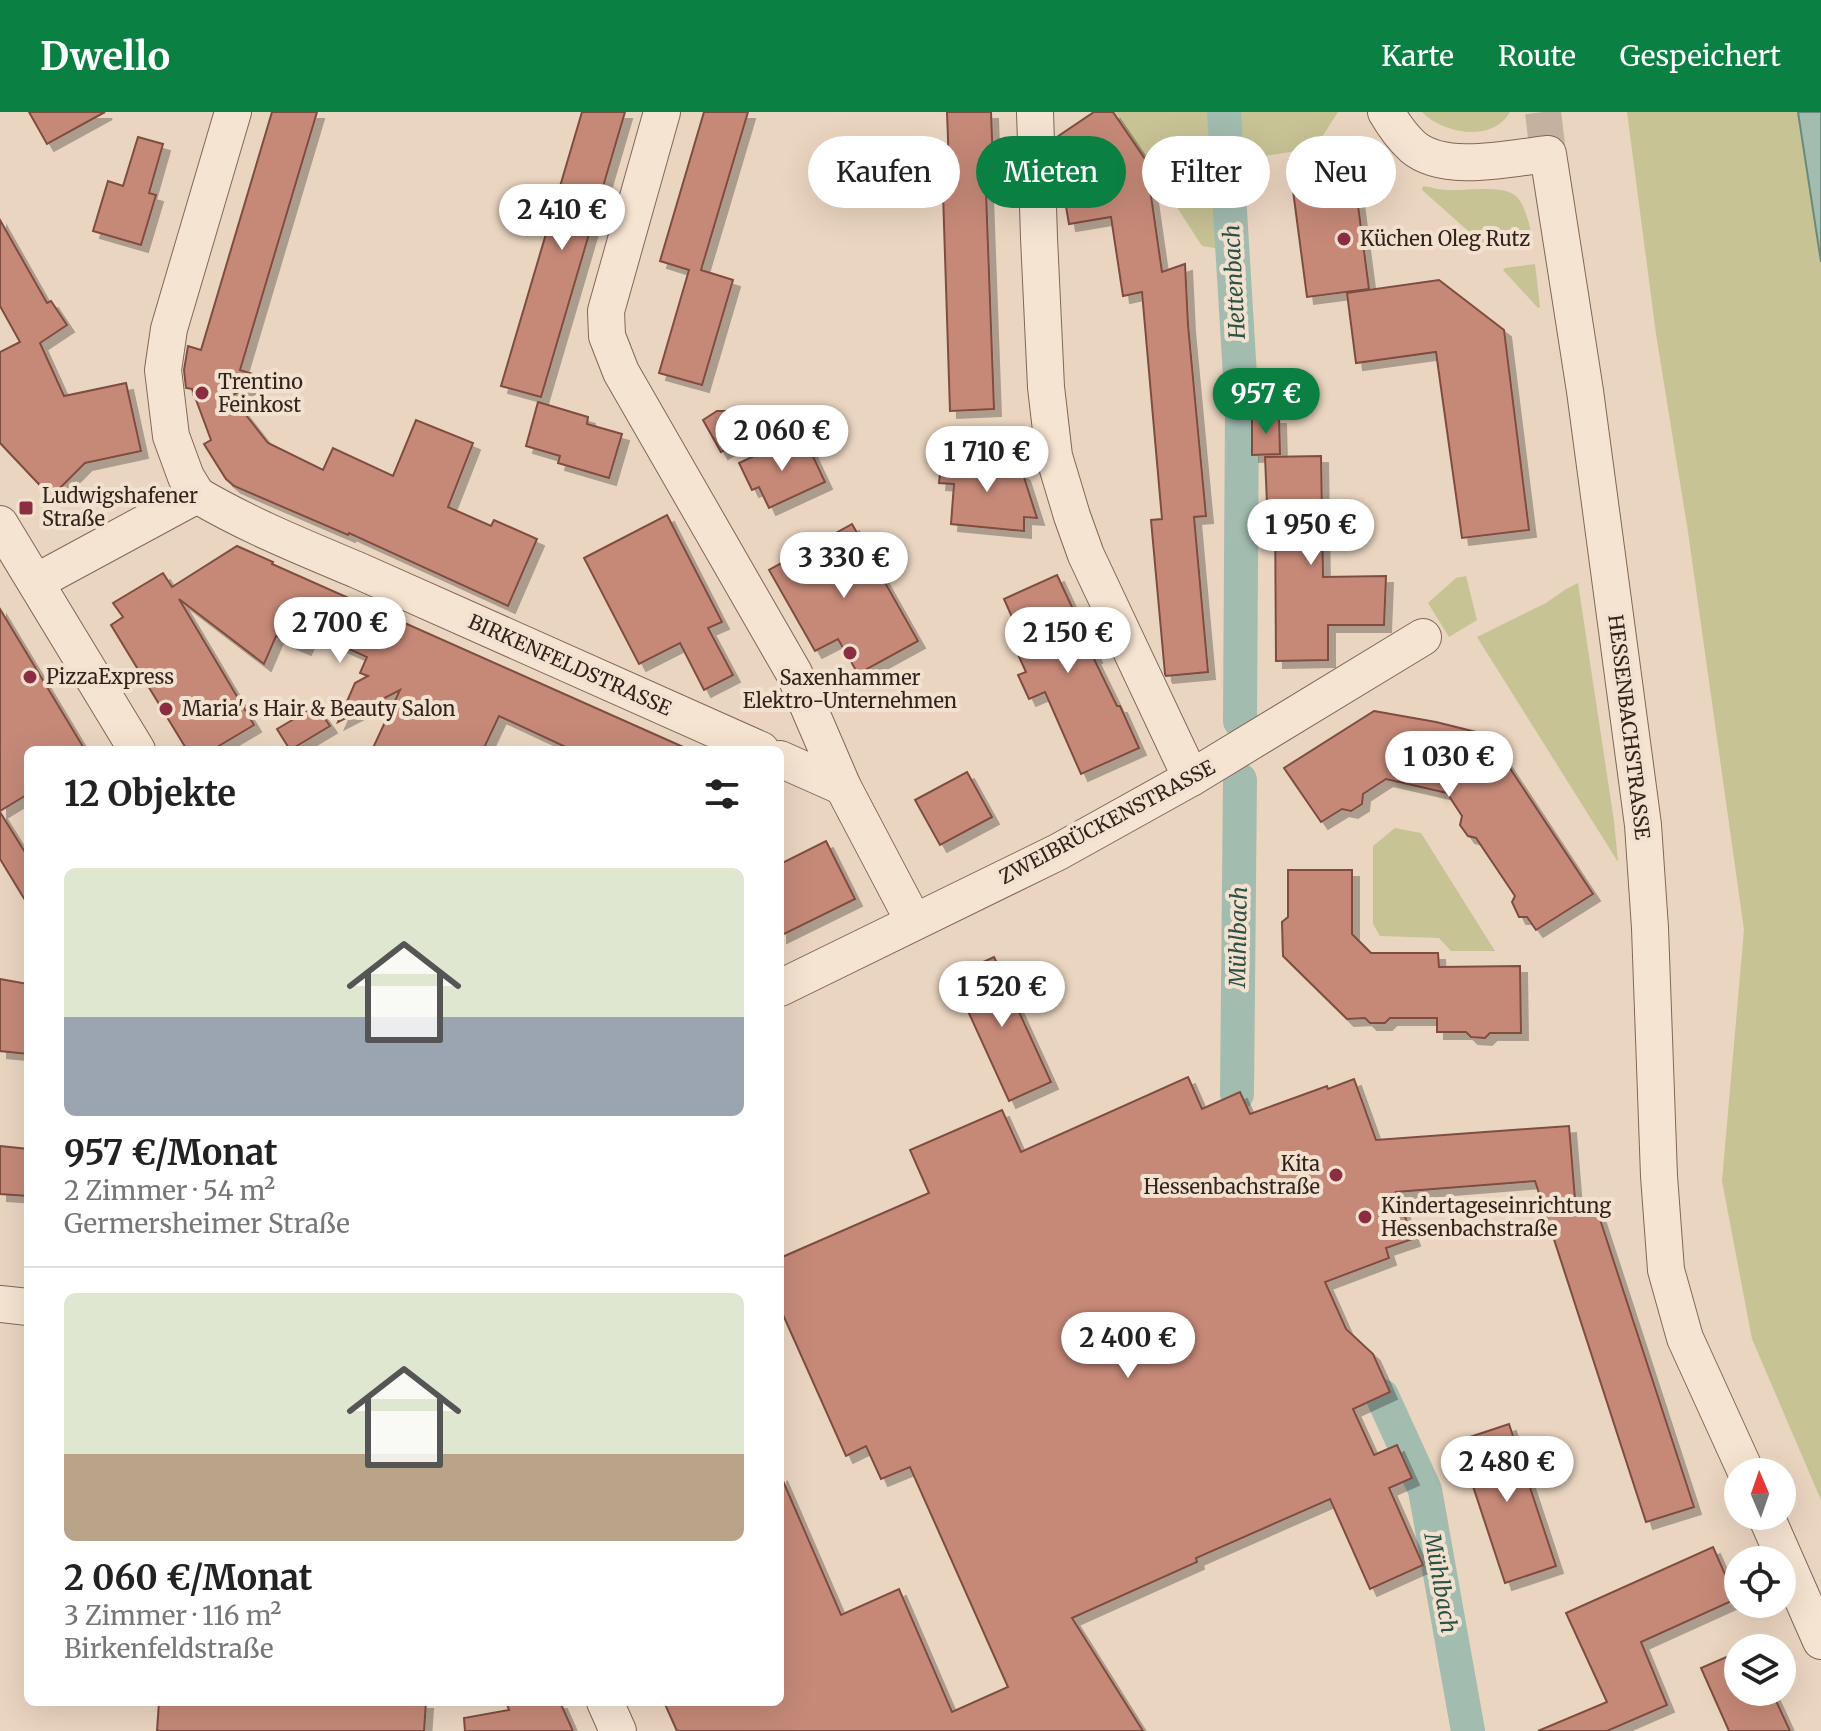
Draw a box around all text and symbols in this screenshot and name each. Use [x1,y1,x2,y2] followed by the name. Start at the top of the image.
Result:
[40,33,170,80] text: Dwello
[1381,38,1454,74] text: Karte
[1498,38,1576,74] text: Route
[1620,38,1781,74] text: Gespeichert
[808,136,960,208] chip: Kaufen
[976,136,1126,208] chip: Mieten
[1142,136,1270,208] chip: Filter
[1286,136,1396,208] chip: Neu
[488,184,636,252] pin: 2 410 €
[517,193,607,226] text: 2 410 €
[1217,224,1251,341] water label: Hettenbach
[1360,226,1530,251] place label: Küchen Oleg Rutz
[1335,230,1353,248] marker: Küchen Oleg Rutz
[1210,368,1322,436] pin: 957 €
[218,369,303,417] place label: Trentino Feinkost
[1231,377,1301,410] text: 957 €
[193,384,211,402] marker: Trentino Feinkost
[708,405,856,473] pin: 2 060 €
[733,414,831,447] text: 2 060 €
[913,426,1061,494] pin: 1 710 €
[944,435,1030,468] text: 1 710 €
[42,483,198,531] place label: Ludwigshafener Straße
[17,499,35,517] marker: Ludwigshafener Straße
[1237,499,1385,567] pin: 1 950 €
[1265,508,1357,541] text: 1 950 €
[770,532,918,600] pin: 3 330 €
[798,541,890,574] text: 3 330 €
[266,597,414,665] pin: 2 700 €
[292,606,388,639] text: 2 700 €
[994,607,1142,675] pin: 2 150 €
[465,608,676,721] street label: BIRKENFELDSTRASSE
[1603,613,1656,841] street label: HESSENBACHSTRASSE
[1023,616,1113,649] text: 2 150 €
[841,644,859,662] marker: Saxenhammer Elektro-Unternehmen
[46,664,174,689] place label: PizzaExpress
[743,665,957,713] place label: Saxenhammer Elektro-Unternehmen
[21,668,39,686] marker: PizzaExpress
[182,696,456,721] place label: Maria' s Hair & Beauty Salon
[157,700,175,718] marker: Maria' s Hair & Beauty Salon
[1375,731,1523,799] pin: 1 030 €
[1403,740,1495,773] text: 1 030 €
[995,754,1219,889] street label: ZWEIBRÜCKENSTRASSE
[700,772,744,816] icon: filters
[64,773,236,815] text: 12 Objekte
[1223,886,1253,989] water label: Mühlbach
[332,920,476,1064] icon: home
[928,961,1076,1029] pin: 1 520 €
[957,970,1047,1003] text: 1 520 €
[64,1132,278,1174] text: 957 €/Monat
[1144,1151,1320,1199] place label: Kita Hessenbachstraße
[1327,1166,1345,1184] marker: Kita Hessenbachstraße
[64,1174,275,1207] text: 2 Zimmer · 54 m²
[1381,1193,1611,1241] place label: Kindertageseinrichtung Hessenbachstraße
[64,1207,350,1240] text: Germersheimer Straße
[1356,1208,1374,1226] marker: Kindertageseinrichtung Hessenbachstraße
[1054,1312,1202,1380] pin: 2 400 €
[1079,1321,1177,1354] text: 2 400 €
[332,1345,476,1489] icon: home
[1433,1436,1581,1504] pin: 2 480 €
[1459,1445,1555,1478] text: 2 480 €
[1724,1458,1796,1530] north arrow
[1724,1458,1796,1706] map controls
[1418,1530,1464,1635] water label: Mühlbach
[1724,1546,1796,1618] button: locate
[64,1557,313,1599] text: 2 060 €/Monat
[64,1599,281,1632] text: 3 Zimmer · 116 m²
[64,1632,274,1665] text: Birkenfeldstraße
[1724,1634,1796,1706] button: layers

